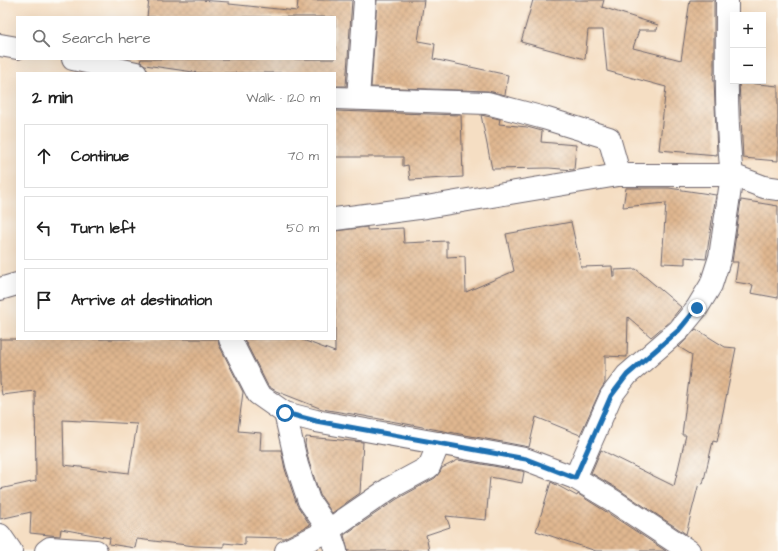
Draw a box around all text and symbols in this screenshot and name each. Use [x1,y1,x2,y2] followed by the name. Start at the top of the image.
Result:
[730,12,766,84] map controls
[730,12,766,48] button: +
[16,16,336,60] search box
[30,27,52,49] icon: search
[62,28,151,49] text: Search here
[730,48,766,84] button: −
[32,86,73,110] text: 2 min
[246,89,320,107] text: Walk · 120 m
[33,145,55,167] icon: ahead
[71,146,129,167] text: Continue
[287,147,319,165] text: 70 m
[33,217,55,239] icon: left
[71,218,135,239] text: Turn left
[286,219,319,237] text: 50 m
[33,289,55,311] icon: arrive
[71,290,212,311] text: Arrive at destination
[688,299,706,317] route end
[276,404,294,422] route start

